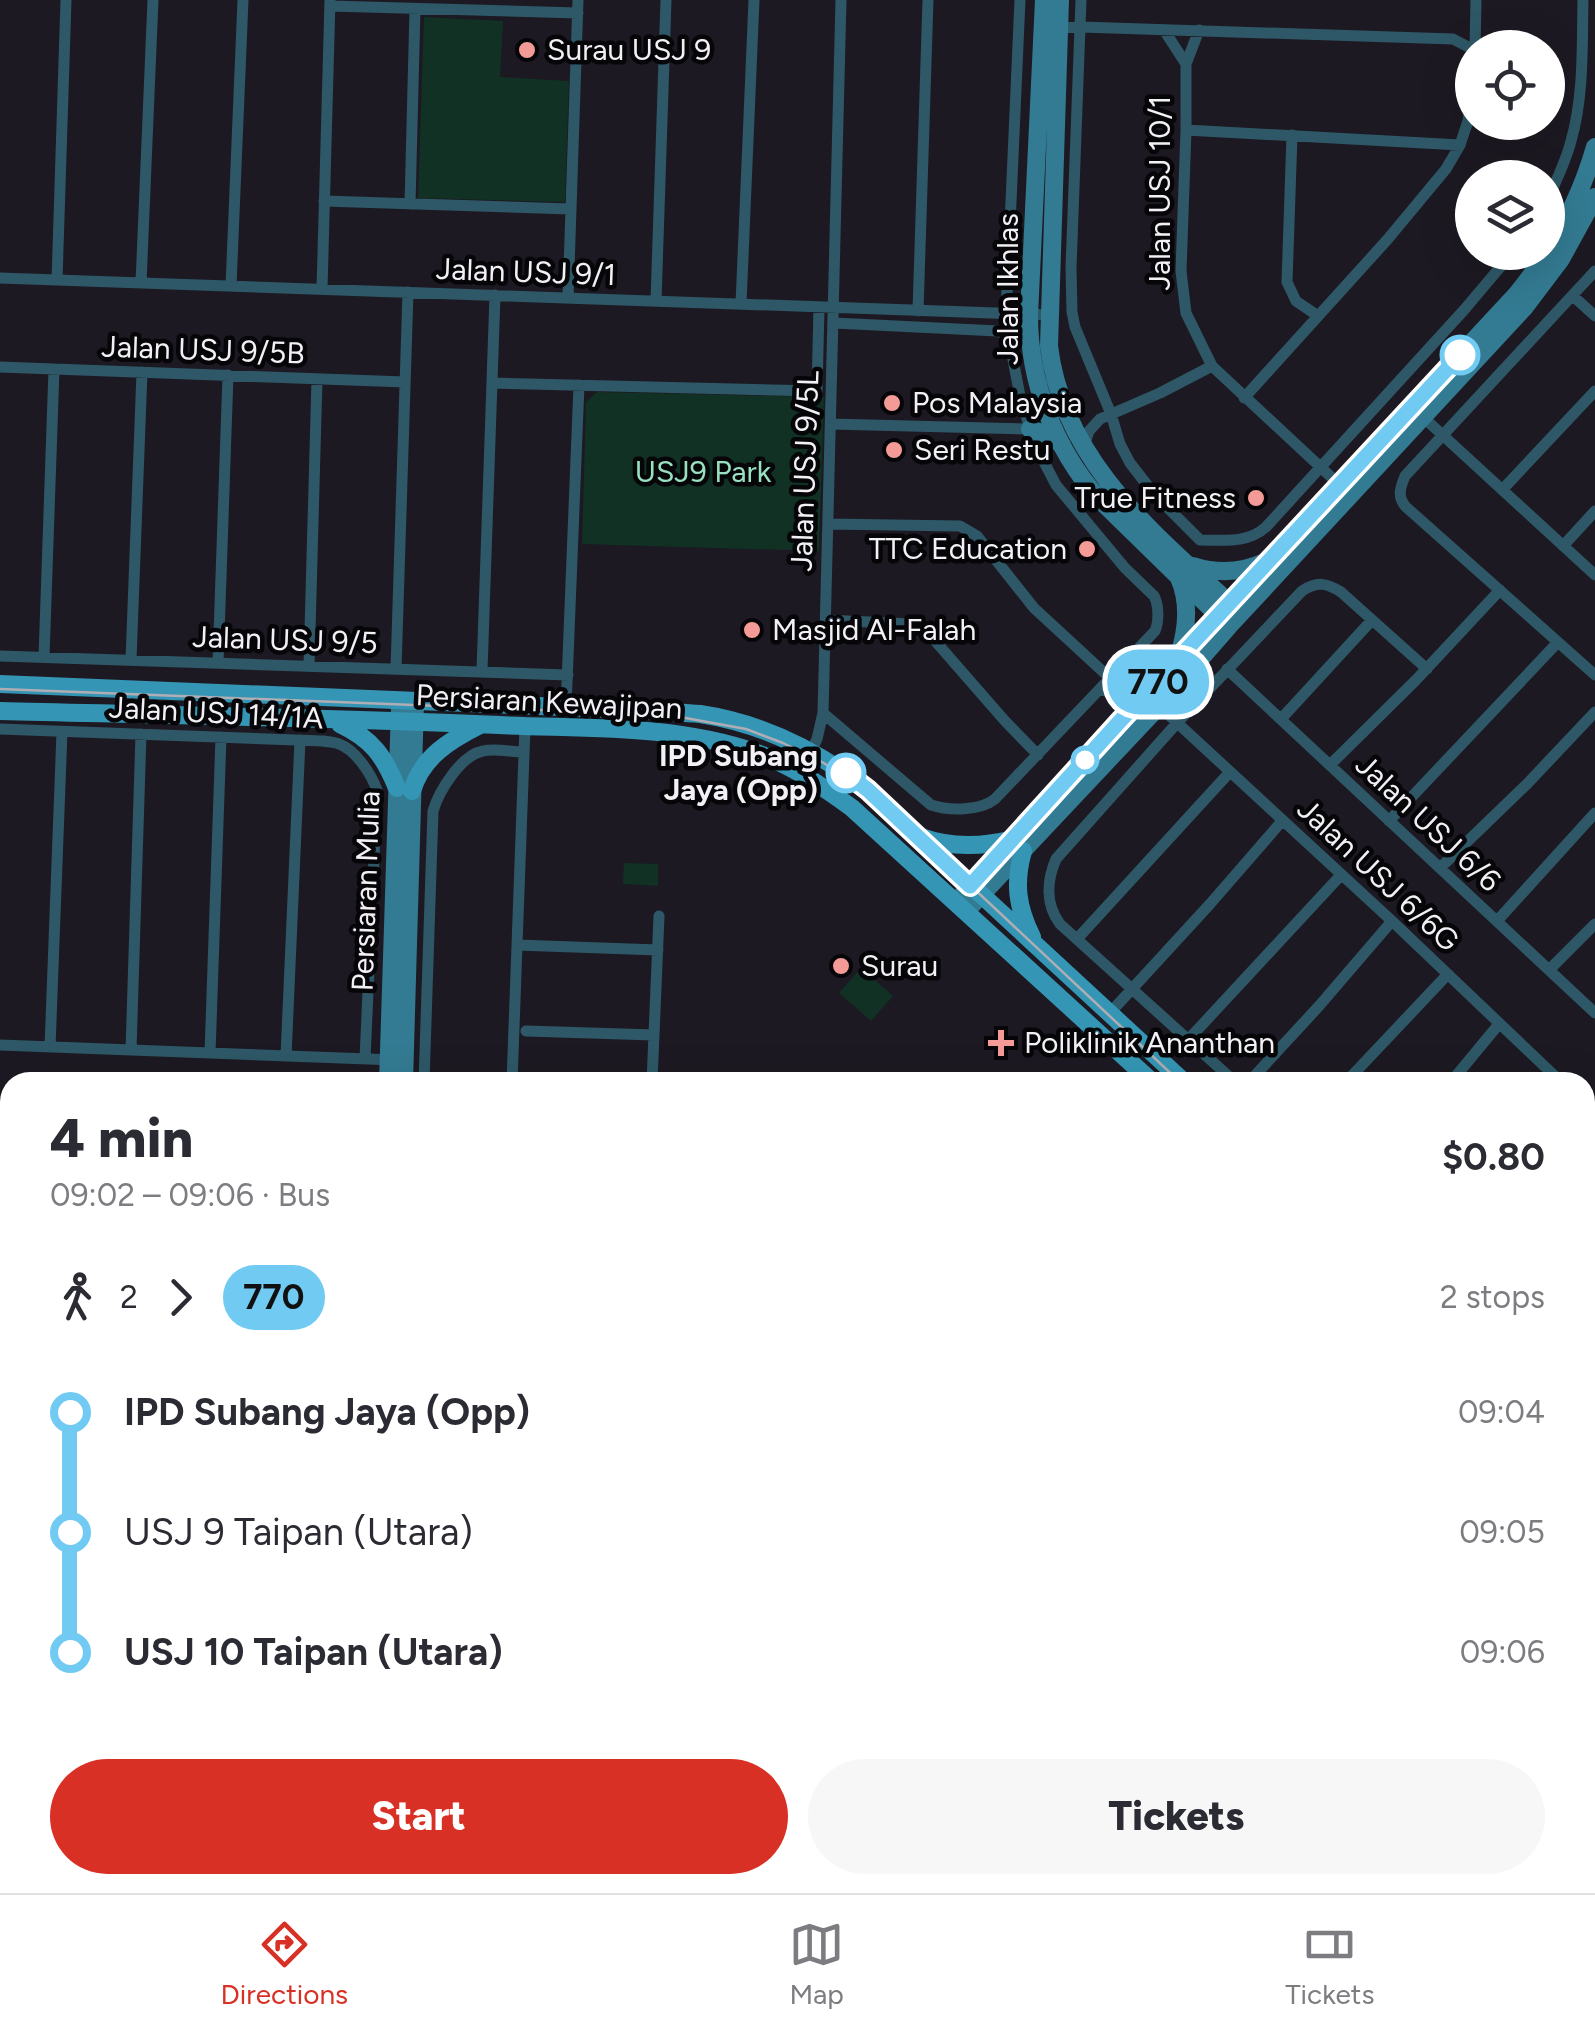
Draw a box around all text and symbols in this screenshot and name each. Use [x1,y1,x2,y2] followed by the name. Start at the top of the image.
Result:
[1455,30,1565,270] map controls
[1455,30,1565,140] button: locate
[547,31,711,68] place label: Surau USJ 9
[516,39,538,61] marker: Surau USJ 9
[1141,96,1178,290] street label: Jalan USJ 10/1
[1455,160,1565,270] button: layers
[989,213,1026,365] street label: Jalan Ikhlas
[435,250,617,293] street label: Jalan USJ 9/1
[101,327,305,372] street label: Jalan USJ 9/5B
[1441,336,1479,374] unlabelled marker
[783,370,827,572] street label: Jalan USJ 9/5L
[912,384,1082,421] place label: Pos Malaysia
[881,392,903,414] marker: Pos Malaysia
[914,431,1051,468] place label: Seri Restu
[883,439,905,461] marker: Seri Restu
[635,453,772,490] park label: USJ9 Park
[1075,479,1236,516] place label: True Fitness
[1245,487,1267,509] marker: True Fitness
[869,530,1067,567] place label: TTC Education
[1076,538,1098,560] marker: TTC Education
[772,611,976,648] place label: Masjid Al-Falah
[192,618,378,661] street label: Jalan USJ 9/5
[741,619,763,641] marker: Masjid Al-Falah
[1100,650,1216,714] line badge: 770
[1127,661,1189,703] text: 770
[415,676,683,727] street label: Persiaran Kewajipan
[108,688,325,737] street label: Jalan USJ 14/1A
[659,737,818,808] place label: IPD Subang Jaya (Opp)
[1348,746,1509,899] street label: Jalan USJ 6/6
[1072,747,1098,773] unlabelled marker
[827,754,865,792] marker: IPD Subang Jaya (Opp)
[344,790,387,992] street label: Persiaran Mulia
[1290,790,1467,959] street label: Jalan USJ 6/6G
[861,947,938,984] place label: Surau
[830,955,852,977] marker: Surau
[1024,1024,1275,1061] place label: Poliklinik Ananthan
[988,1030,1014,1056] marker: Poliklinik Ananthan
[50,1105,193,1171] text: 4 min
[1442,1134,1545,1180] text: $0.80
[50,1176,330,1214] text: 09:02 – 09:06 · Bus
[50,1270,105,1325] icon: walk
[153,1270,208,1325] icon: forward
[243,1276,305,1318] text: 770
[120,1278,138,1316] text: 2
[1440,1278,1545,1316] text: 2 stops
[124,1389,530,1435] text: IPD Subang Jaya (Opp)
[1458,1393,1545,1431] text: 09:04
[124,1509,473,1555] text: USJ 9 Taipan (Utara)
[1459,1513,1545,1551] text: 09:05
[124,1629,503,1675] text: USJ 10 Taipan (Utara)
[1460,1633,1545,1671] text: 09:06
[50,1759,788,1874] button: Start
[808,1759,1545,1874] button: Tickets
[221,1917,348,2011] tab: Directions
[789,1917,844,2011] tab: Map
[1285,1917,1374,2011] tab: Tickets

